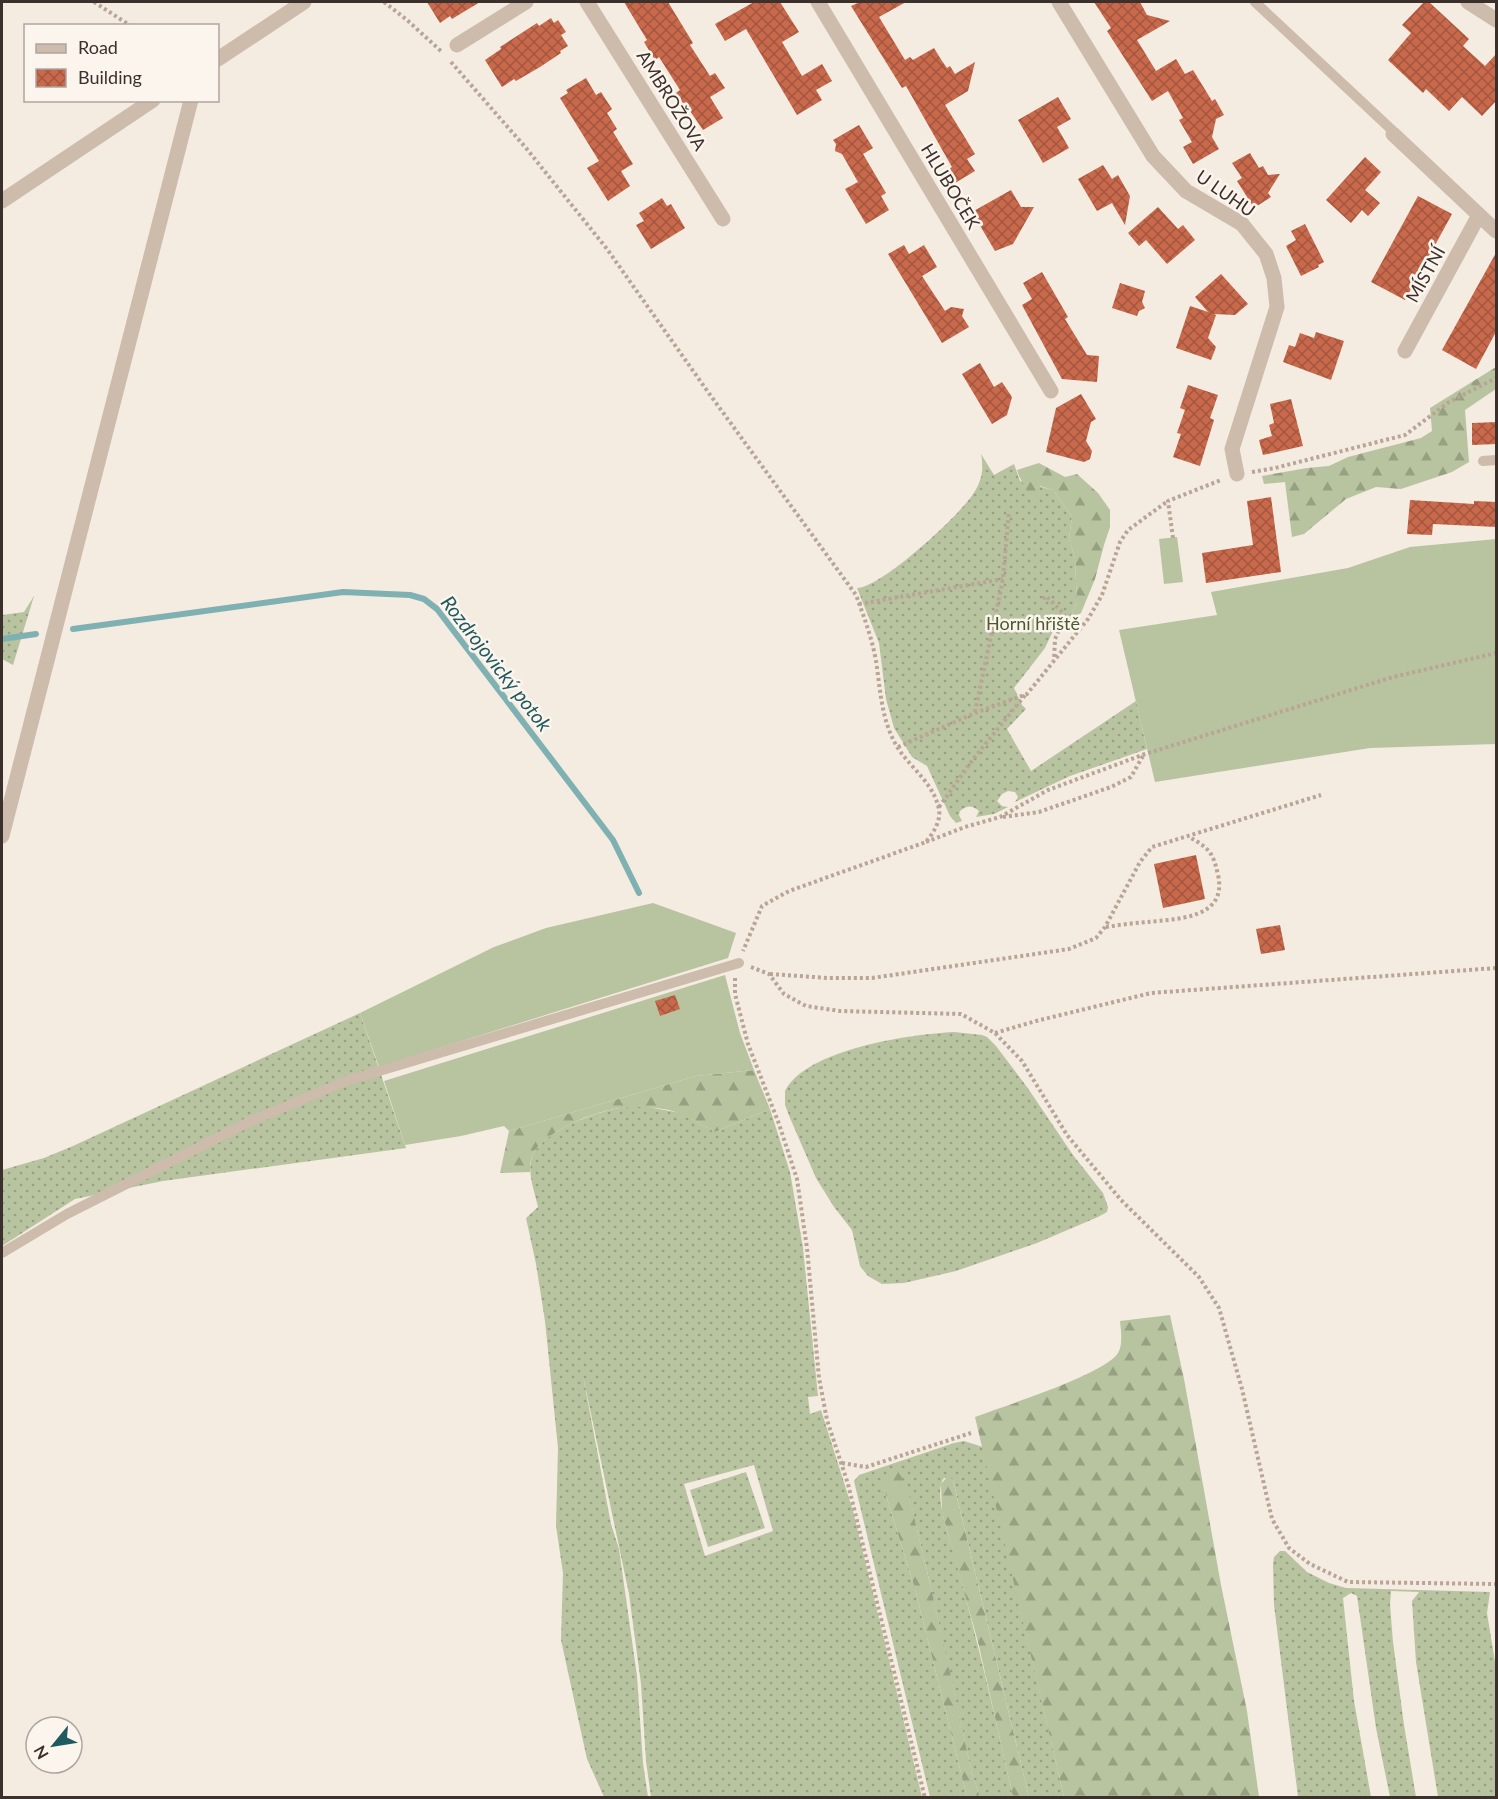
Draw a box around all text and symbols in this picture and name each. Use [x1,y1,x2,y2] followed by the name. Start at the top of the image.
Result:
[24,24,219,102] legend
[78,36,118,58] text: Road
[633,46,712,155] street label: AMBROŽOVA
[78,66,142,88] text: Building
[917,139,985,233] street label: HLUBOČEK
[1192,165,1260,221] street label: U LUHU
[1401,241,1450,306] street label: MÍSTNÍ
[437,590,558,736] water label: Rozdrojovický potok
[986,612,1080,634] park label: Horní hřiště
[24,1715,84,1775] north arrow
[29,1743,52,1763] text: N

